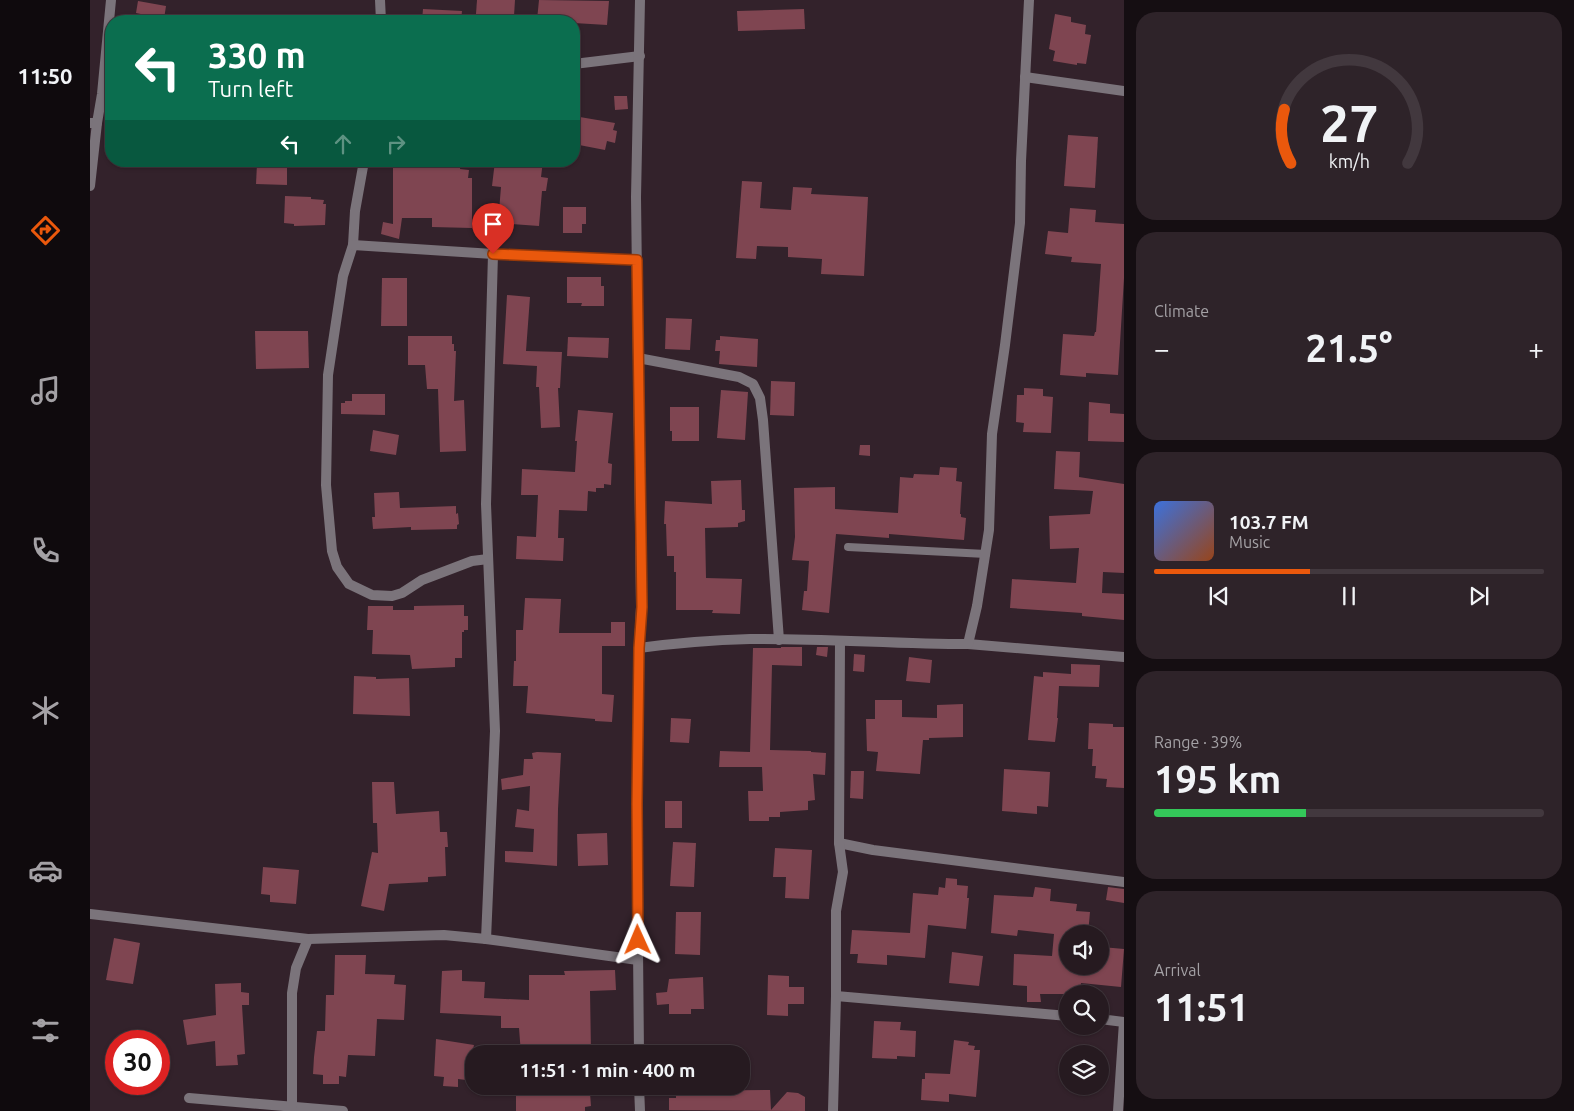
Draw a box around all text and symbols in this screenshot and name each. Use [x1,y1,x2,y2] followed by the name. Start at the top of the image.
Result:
[125,35,190,100] icon: left
[208,35,306,75] text: 330 m
[17,63,73,88] text: 11:50
[208,76,293,101] text: Turn left
[1320,94,1378,152] text: 27
[276,130,304,158] icon: left
[329,130,357,158] icon: ahead
[382,130,410,158] icon: right
[1328,151,1370,171] text: km/h
[472,203,514,254] pin
[479,210,507,238] icon: arrive
[28,213,63,248] icon: directions
[1154,302,1209,320] text: Climate
[1305,327,1393,369] text: 21.5°
[1154,333,1170,364] text: −
[1528,333,1544,364] text: +
[28,373,63,408] icon: music
[1229,511,1309,533] text: 103.7 FM
[28,533,63,568] icon: phone
[1229,533,1270,551] text: Music
[1205,582,1233,610] icon: previous
[1335,582,1363,610] icon: pause
[1465,582,1493,610] icon: next
[28,693,63,728] icon: climate
[1154,733,1242,751] text: Range · 39%
[1154,758,1281,800] text: 195 km
[28,853,63,888] icon: car
[611,913,663,965] position arrow
[1059,925,1109,1095] map controls
[1059,925,1109,975] button: sound
[1154,961,1201,979] text: Arrival
[1059,985,1109,1035] button: search
[1154,986,1249,1028] text: 11:51
[28,1013,63,1048] icon: filters
[105,1030,170,1095] speed limit sign: 30
[1059,1045,1109,1095] button: layers
[520,1059,695,1081] text: 11:51 · 1 min · 400 m

